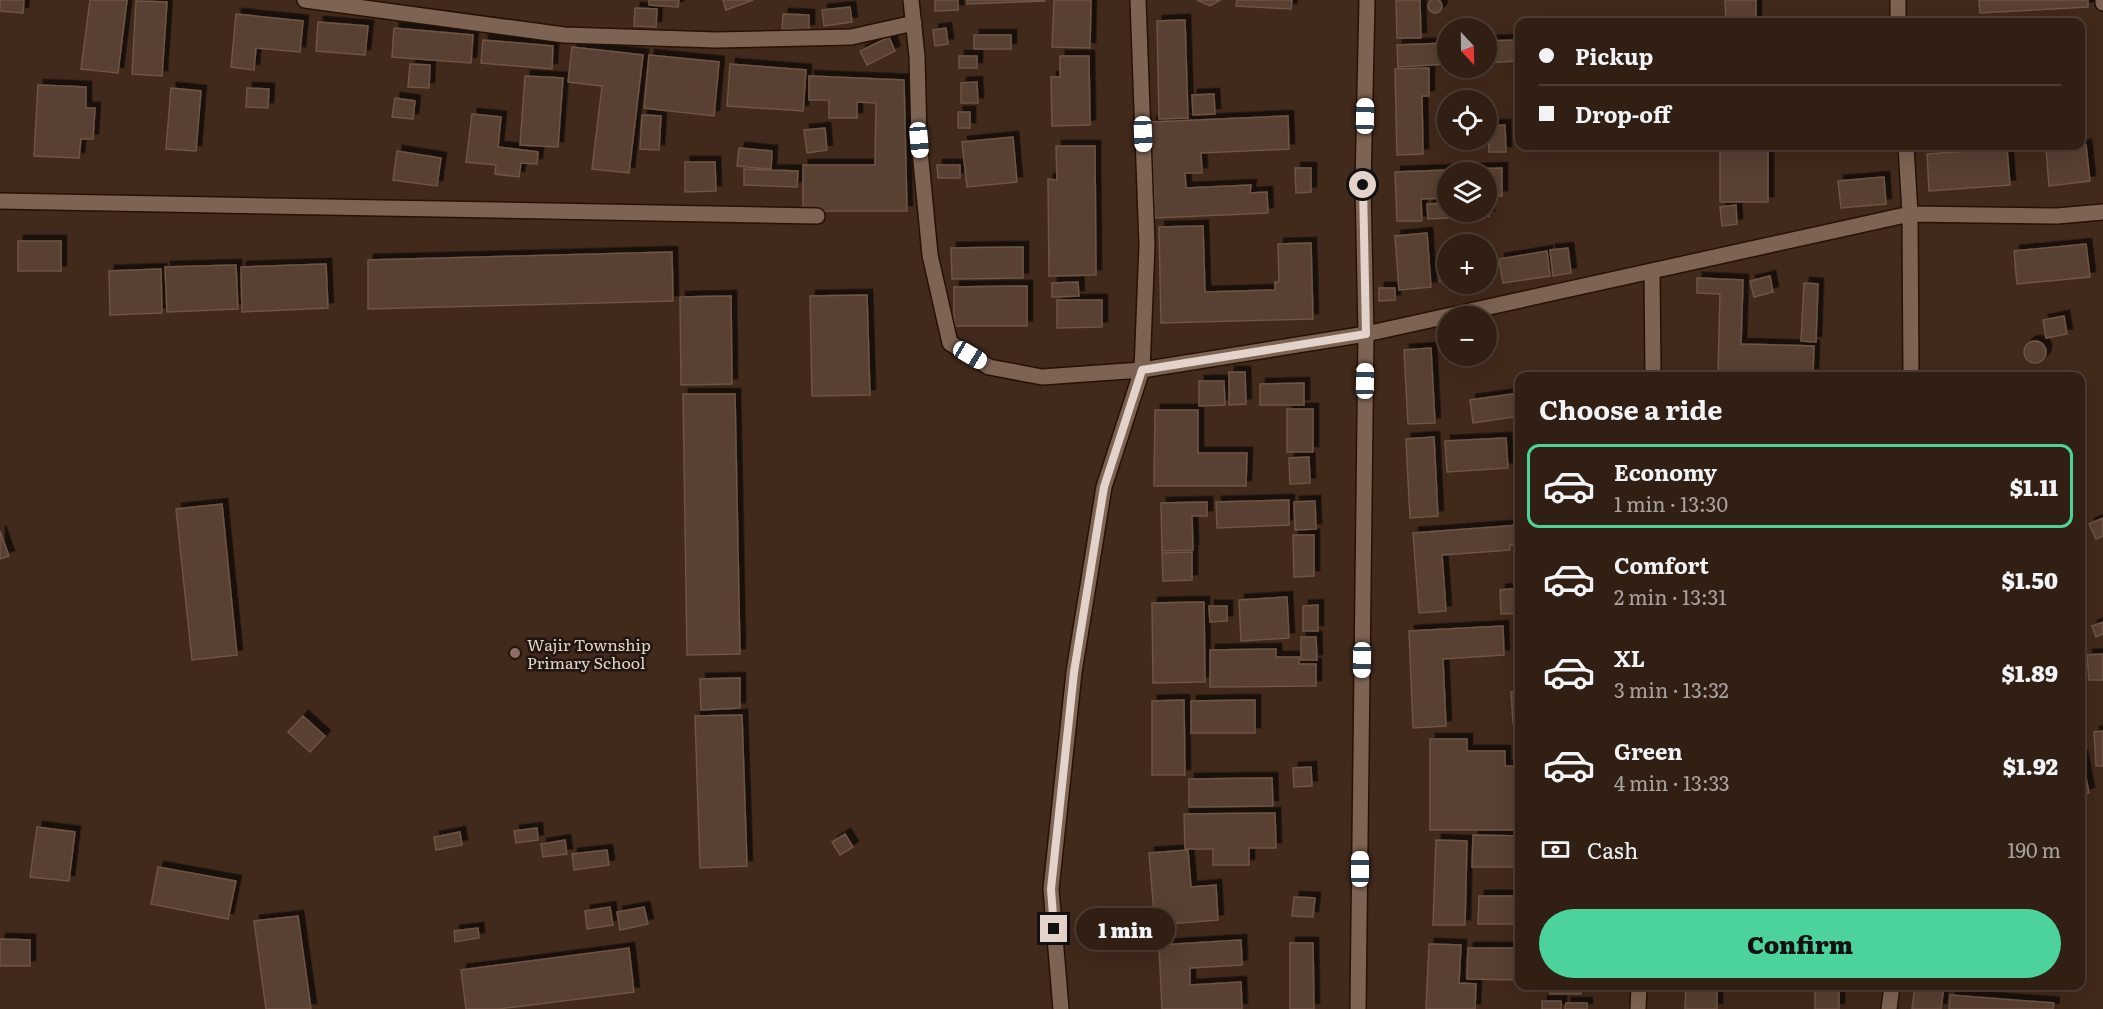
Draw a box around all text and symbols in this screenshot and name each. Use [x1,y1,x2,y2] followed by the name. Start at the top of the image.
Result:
[1437,18,1497,78] north arrow
[1437,18,1497,366] map controls
[1575,39,1653,72] text: Pickup
[1437,90,1497,150] button: locate
[1575,97,1671,130] text: Drop-off
[1356,98,1374,134] car
[1133,116,1153,152] car
[908,121,930,159] car
[1437,162,1497,222] button: layers
[1349,171,1376,198] route start
[1437,234,1497,294] button: +
[1437,306,1497,366] button: −
[950,338,990,372] car
[1356,363,1374,399] car
[1539,388,1722,428] text: Choose a ride
[1614,455,1717,488] text: Economy
[1542,459,1596,513] icon: car
[2010,470,2058,503] text: $1.11
[1614,488,1728,518] text: 1 min · 13:30
[1614,548,1709,581] text: Comfort
[1542,552,1596,606] icon: car
[2002,563,2058,596] text: $1.50
[1614,581,1727,611] text: 2 min · 13:31
[527,632,651,674] place label: Wajir Township Primary School
[1614,641,1645,674] text: XL
[1353,642,1371,678] car
[1542,645,1596,699] icon: car
[508,646,522,660] marker: Wajir Township Primary School
[2001,656,2058,689] text: $1.89
[1614,674,1729,704] text: 3 min · 13:32
[1614,734,1683,767] text: Green
[1542,738,1596,792] icon: car
[2003,749,2058,782] text: $1.92
[1614,767,1730,797] text: 4 min · 13:33
[1539,833,1572,866] icon: cash
[1587,833,1638,866] text: Cash
[2007,834,2061,864] text: 190 m
[1351,851,1369,887] car
[1075,908,1174,950] callout: 1 min
[1539,909,2061,978] button: Confirm
[1098,914,1153,944] text: 1 min
[1040,915,1067,942] route end

